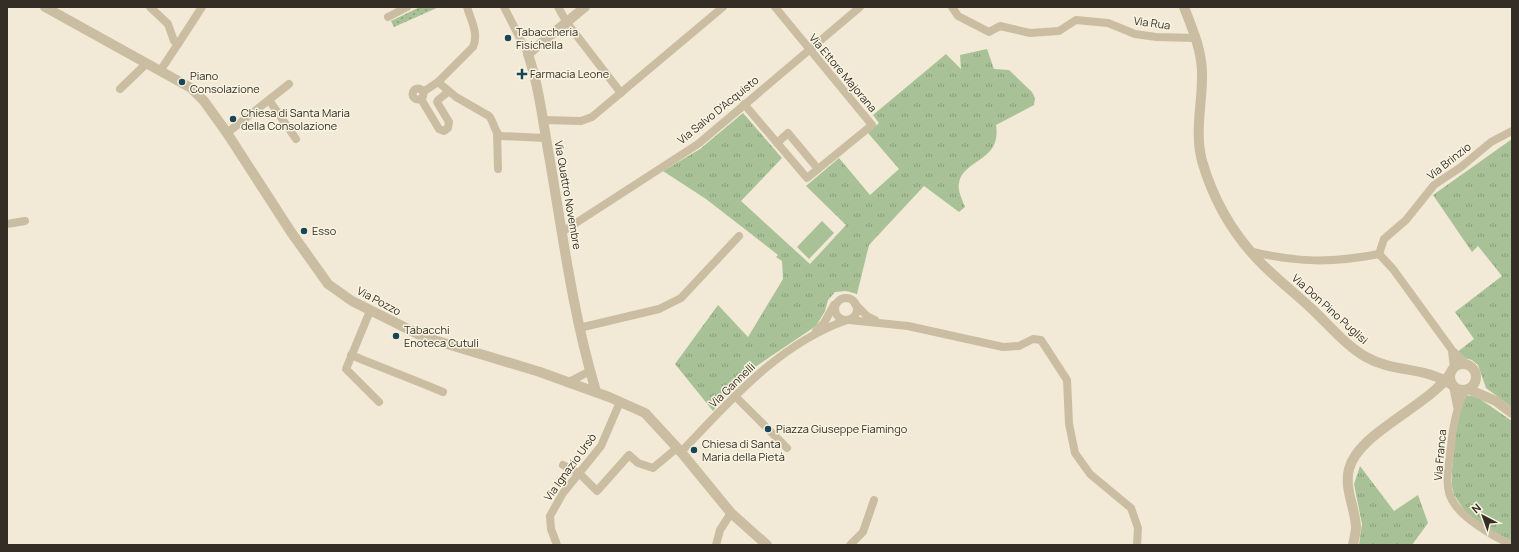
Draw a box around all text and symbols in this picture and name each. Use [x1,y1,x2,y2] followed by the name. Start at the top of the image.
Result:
[1133,13,1171,32] street label: Via Rua
[516,24,578,52] place label: Tabaccheria Fisichella
[806,30,881,115] street label: Via Ettore Majorana
[503,33,513,43] marker: Tabaccheria Fisichella
[530,66,610,81] place label: Farmacia Leone
[190,68,260,96] place label: Piano Consolazione
[517,69,527,79] marker: Farmacia Leone
[674,72,762,147] street label: Via Salvo D'Acquisto
[177,77,187,87] marker: Piano Consolazione
[241,105,350,133] place label: Chiesa di Santa Maria della Consolazione
[228,114,238,124] marker: Chiesa di Santa Maria della Consolazione
[1424,138,1474,183] street label: Via Brinzio
[552,139,586,251] street label: Via Quattro Novembre
[312,223,337,238] place label: Esso
[299,226,309,236] marker: Esso
[1289,270,1372,347] street label: Via Don Pino Puglisi
[355,283,404,319] street label: Via Pozzo
[404,322,479,350] place label: Tabacchi Enoteca Cutuli
[391,331,401,341] marker: Tabacchi Enoteca Cutuli
[705,359,758,410] street label: Via Gannelli
[776,421,908,436] place label: Piazza Giuseppe Fiamingo
[763,424,773,434] marker: Piazza Giuseppe Fiamingo
[1430,429,1449,481] street label: Via Franca
[540,430,599,503] street label: Via Ignazio Ursò
[702,436,785,464] place label: Chiesa di Santa Maria della Pietà
[689,445,699,455] marker: Chiesa di Santa Maria della Pietà
[1463,496,1503,536] north arrow
[1468,500,1484,516] text: N

